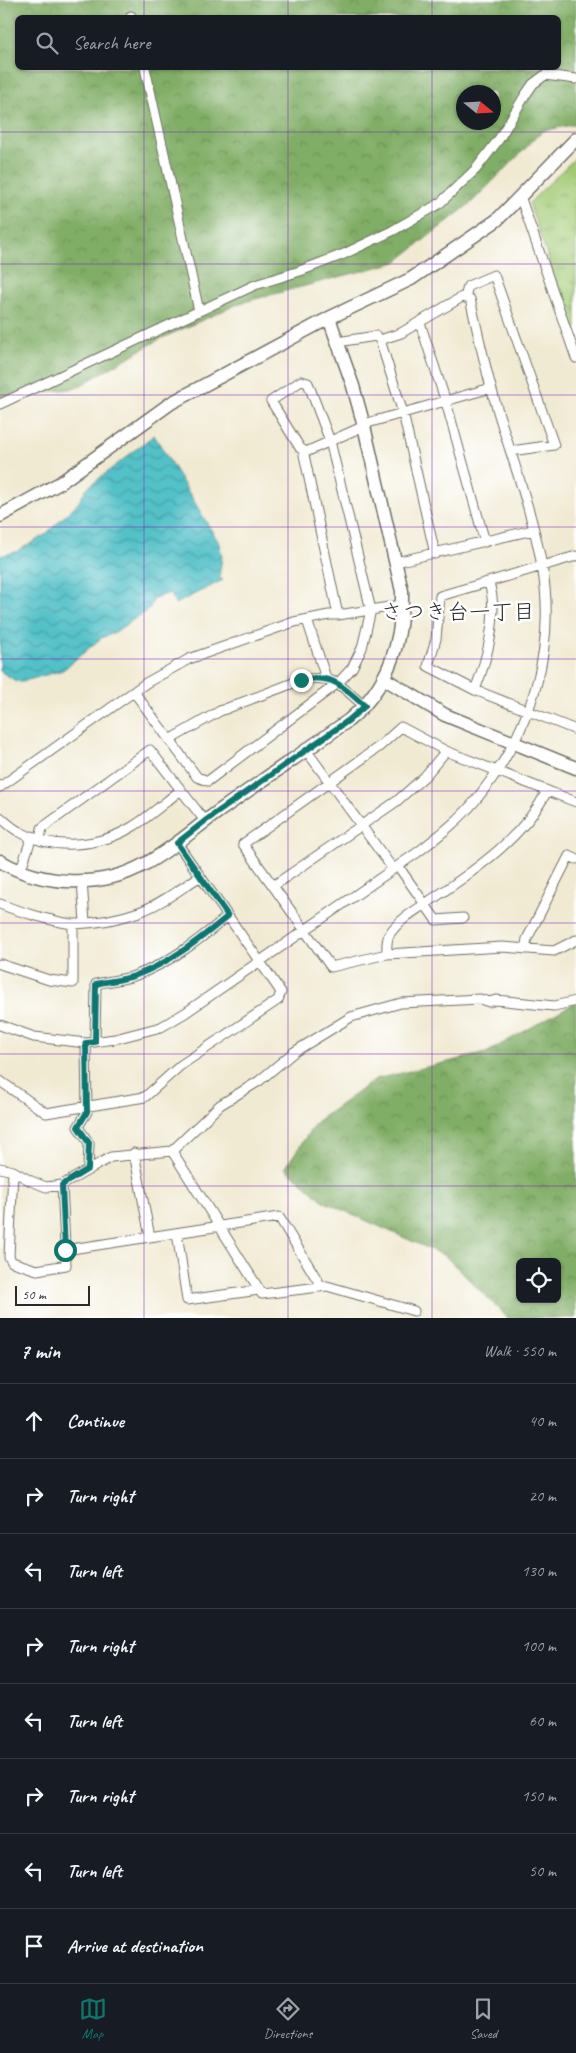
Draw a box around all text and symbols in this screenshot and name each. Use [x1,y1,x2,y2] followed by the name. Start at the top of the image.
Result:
[15,15,561,70] search box
[33,29,61,57] icon: search
[73,31,150,55] text: Search here
[456,85,501,130] north arrow
[381,598,535,626] district label: さつき台一丁目
[290,669,313,692] route end
[54,1239,77,1262] route start
[516,1258,561,1303] map controls
[516,1258,561,1303] button: locate
[15,1283,90,1306] scale bar
[22,1286,46,1303] text: 50 m
[20,1338,60,1364] text: 7 min
[484,1341,556,1361] text: Walk · 550 m
[20,1407,48,1435] icon: ahead
[67,1409,124,1433] text: Continue
[529,1411,556,1431] text: 40 m
[20,1482,48,1510] icon: right
[67,1484,134,1508] text: Turn right
[529,1486,556,1506] text: 20 m
[20,1557,48,1585] icon: left
[67,1559,122,1583] text: Turn left
[522,1561,556,1581] text: 130 m
[20,1632,48,1660] icon: right
[67,1634,134,1658] text: Turn right
[522,1636,556,1656] text: 100 m
[20,1707,48,1735] icon: left
[67,1709,122,1733] text: Turn left
[529,1711,556,1731] text: 60 m
[20,1782,48,1810] icon: right
[67,1784,134,1808] text: Turn right
[522,1786,556,1806] text: 150 m
[20,1857,48,1885] icon: left
[67,1859,122,1883] text: Turn left
[529,1861,556,1881] text: 50 m
[20,1932,48,1960] icon: arrive
[67,1934,203,1958] text: Arrive at destination
[79,1995,107,2042] tab: Map
[264,1995,312,2042] tab: Directions
[469,1995,497,2042] tab: Saved

